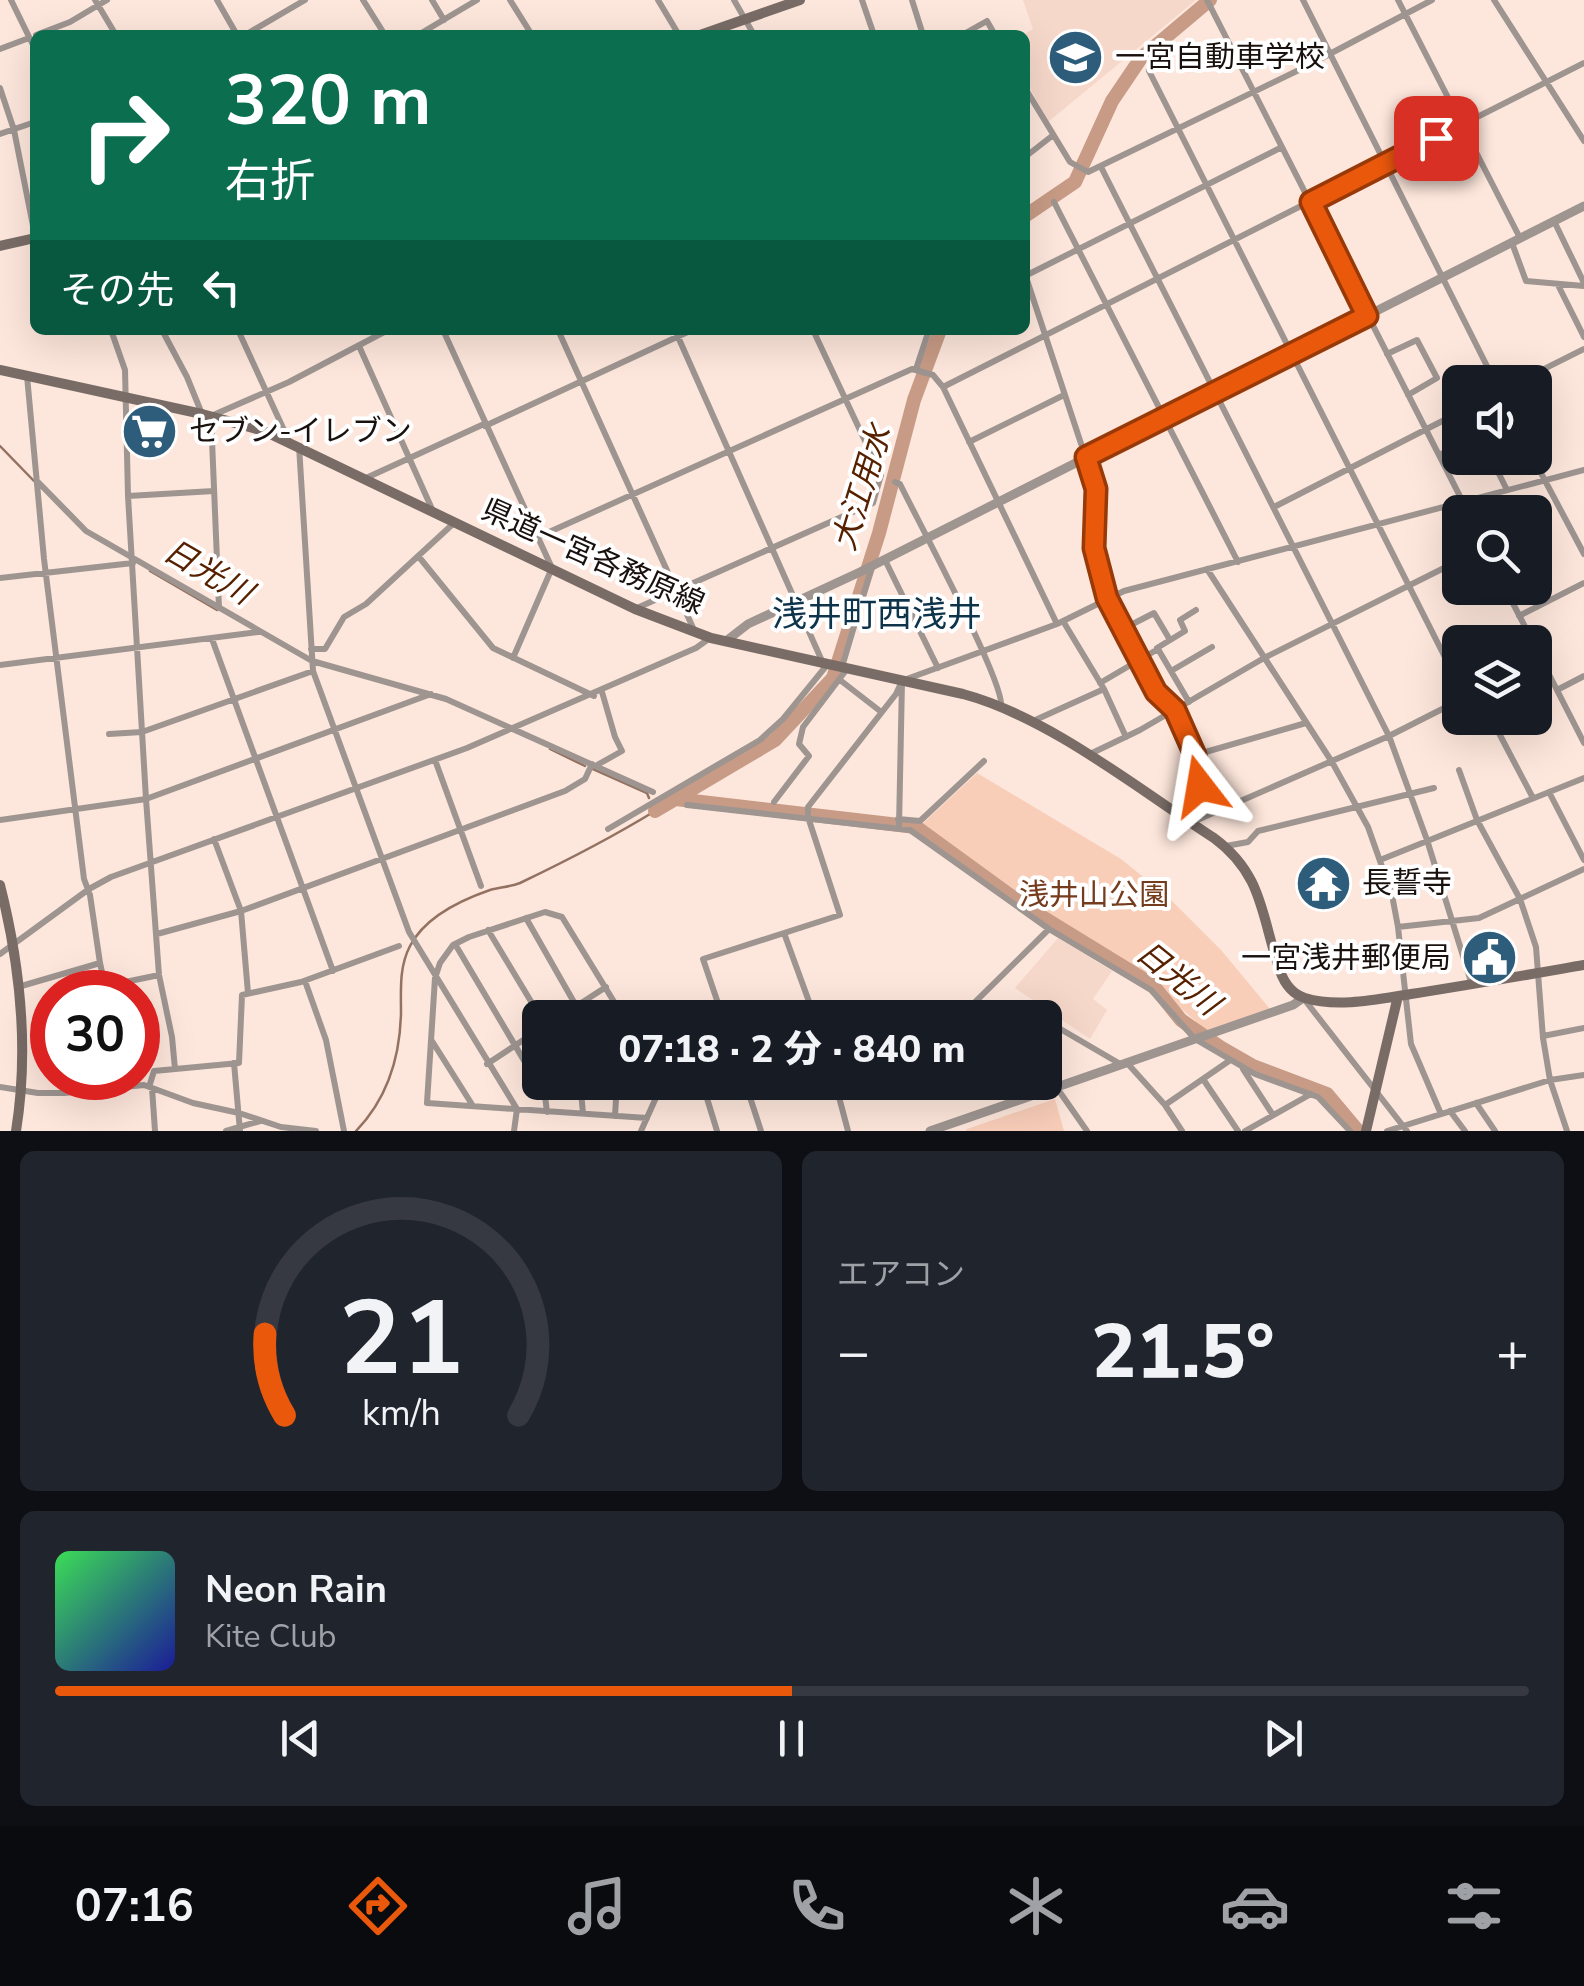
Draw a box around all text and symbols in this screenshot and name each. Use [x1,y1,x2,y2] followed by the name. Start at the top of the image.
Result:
[1046,27,1106,87] school or university icon: 一宮自動車学校
[1115,37,1325,78] place label: 一宮自動車学校
[225,53,431,149] text: 320 m
[60,70,190,200] icon: right
[1394,96,1479,181] pin
[1409,111,1464,166] icon: arrive
[225,151,315,212] text: 右折
[194,260,249,315] icon: left
[60,265,174,316] text: その先
[1442,365,1552,735] map controls
[1442,365,1552,475] button: sound
[120,401,180,461] supermarket icon: セブン-イレブン
[189,411,412,452] place label: セブン-イレブン
[823,418,902,555] water label: 大江用水
[475,489,711,625] street label: 県道一宮各務原線
[1442,495,1552,605] button: search
[156,529,263,616] water label: 日光川
[772,591,982,638] district label: 浅井町西浅井
[1442,625,1552,735] button: layers
[1148,734,1252,838] position arrow
[1293,853,1353,913] temple icon: 長誓寺
[1362,863,1452,904] place label: 長誓寺
[1019,875,1169,916] park label: 浅井山公園
[1460,928,1520,988] public building icon: 一宮浅井郵便局
[1127,931,1231,1027] water label: 日光川
[1241,938,1451,979] place label: 一宮浅井郵便局
[30,970,160,1100] speed limit sign: 30
[618,1024,966,1075] text: 07:18 · 2 分 · 840 m
[837,1253,965,1296] text: エアコン
[339,1268,463,1410] text: 21
[1091,1301,1275,1403] text: 21.5°
[837,1315,870,1390] text: −
[1496,1315,1529,1390] text: +
[362,1389,440,1438] text: km/h
[205,1564,387,1615] text: Neon Rain
[205,1615,336,1658] text: Kite Club
[273,1711,328,1766] icon: previous
[764,1711,819,1766] icon: pause
[1256,1711,1311,1766] icon: next
[343,1871,413,1941] icon: directions
[562,1871,632,1941] icon: music
[782,1871,852,1941] icon: phone
[1001,1871,1071,1941] icon: climate
[1220,1871,1290,1941] icon: car
[1439,1871,1509,1941] icon: filters
[75,1876,194,1937] text: 07:16

